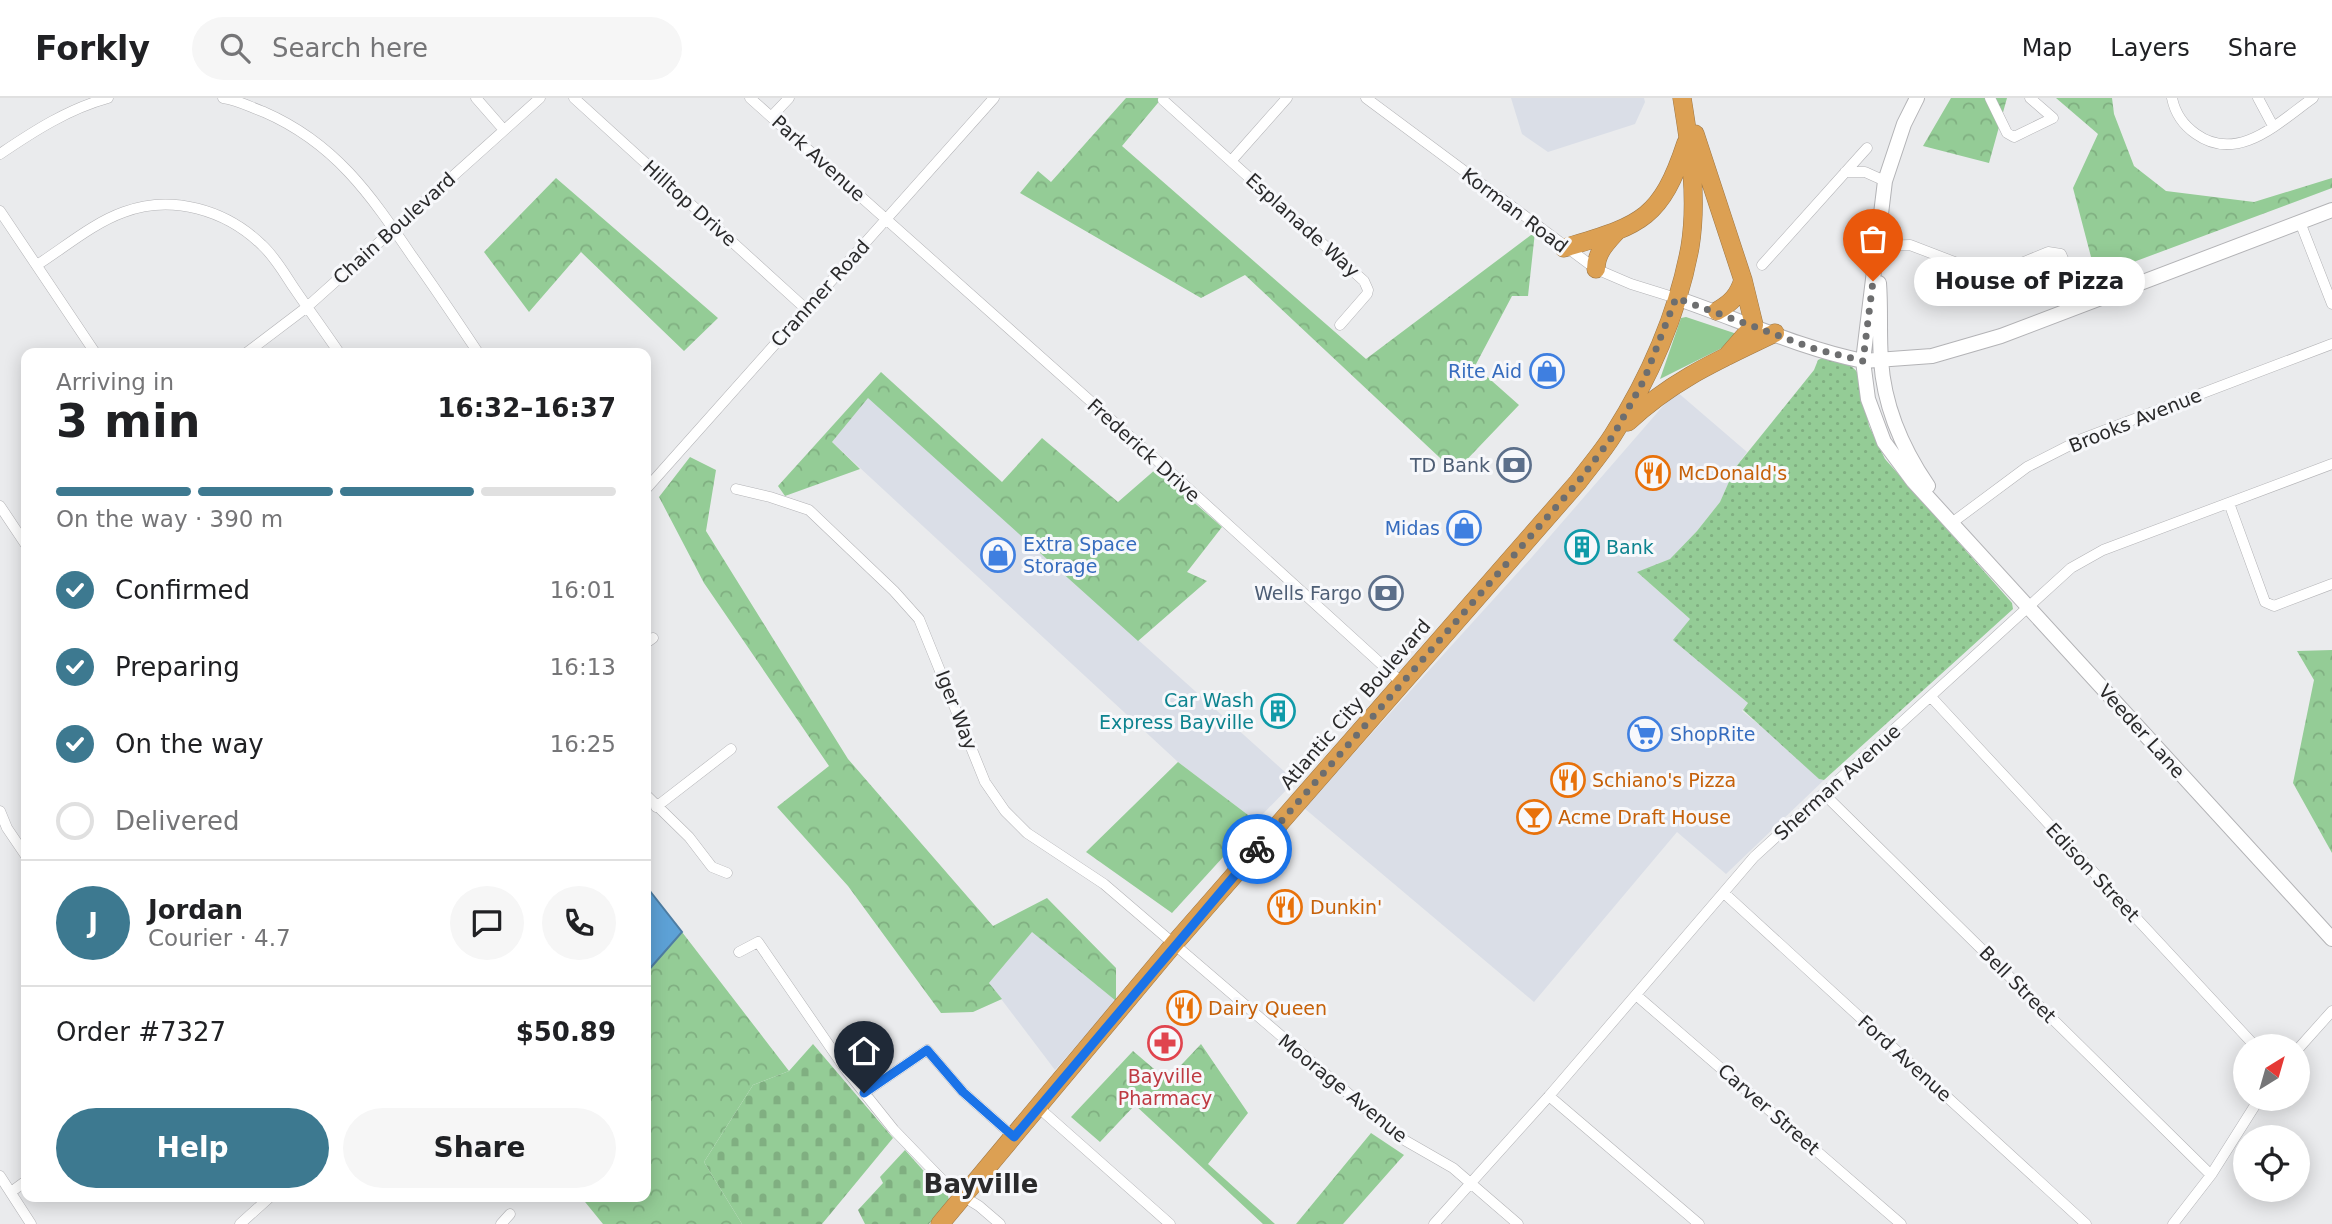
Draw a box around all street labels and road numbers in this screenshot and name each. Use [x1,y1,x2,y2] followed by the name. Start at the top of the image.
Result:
[768,110,870,206] street label: Park Avenue
[639,155,741,251] street label: Hilltop Drive
[1458,163,1572,257] street label: Korman Road
[329,167,459,289] street label: Chain Boulevard
[1242,168,1364,282] street label: Esplanade Way
[766,235,874,351] street label: Cranmer Road
[2065,383,2205,457] street label: Brooks Avenue
[1083,394,1205,506] street label: Frederick Drive
[1275,615,1435,793] street label: Atlantic City Boulevard
[932,667,982,753] street label: Iger Way
[2094,680,2190,782] street label: Veeder Lane
[1769,720,1905,844] street label: Sherman Avenue
[2042,818,2144,926] street label: Edison Street
[1975,941,2061,1027] street label: Bell Street
[1854,1010,1956,1106] street label: Ford Avenue
[1274,1029,1412,1147] street label: Moorage Avenue
[1714,1059,1824,1159] street label: Carver Street

